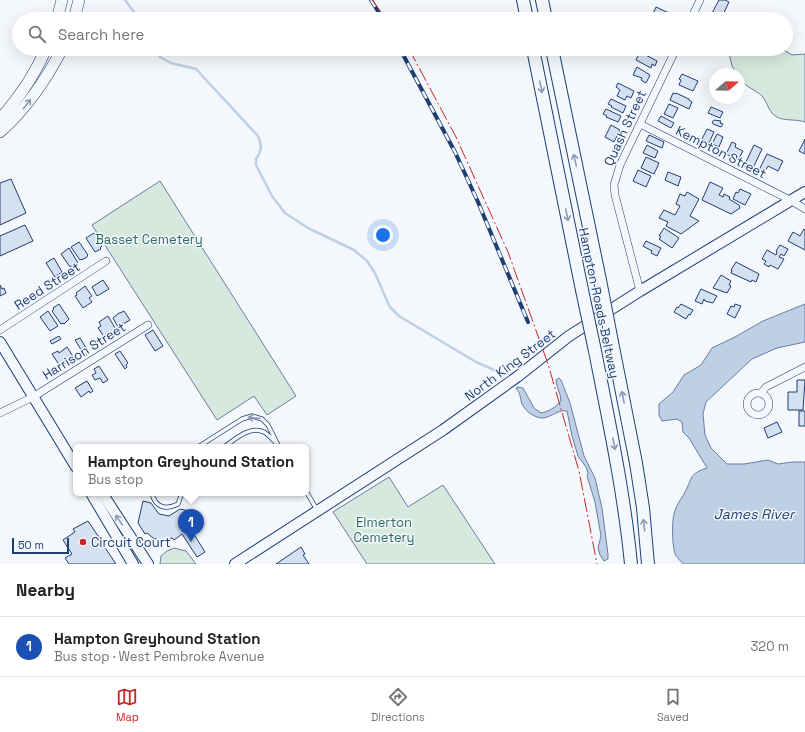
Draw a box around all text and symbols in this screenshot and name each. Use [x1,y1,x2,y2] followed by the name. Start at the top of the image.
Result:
[12,12,793,56] search box
[26,23,48,45] icon: search
[58,25,144,44] text: Search here
[709,68,745,104] north arrow
[537,80,545,93] one-way arrow
[600,87,650,169] street label: Quash Street
[22,99,31,110] one-way arrow
[673,122,769,182] street label: Kempton Street
[570,154,578,167] one-way arrow
[563,208,571,221] one-way arrow
[373,225,393,245] your location
[575,226,623,380] street label: Hampton Roads Beltway
[95,231,203,248] park label: Basset Cemetery
[11,258,83,314] street label: Reed Street
[39,319,129,383] street label: Harrison Street
[461,325,559,405] street label: North King Street
[618,391,626,404] one-way arrow
[248,414,261,422] one-way arrow
[610,438,618,451] one-way arrow
[73,444,309,496] popup
[88,452,294,471] text: Hampton Greyhound Station
[88,471,143,488] text: Bus stop
[714,505,796,523] water label: James River
[178,509,204,542] pin: 1
[115,514,123,525] one-way arrow
[354,514,414,546] park label: Elmerton Cemetery
[641,519,648,532] one-way arrow
[91,534,171,551] place label: Circuit Court
[12,536,69,555] scale bar
[78,537,88,547] marker: Circuit Court
[18,538,44,552] text: 50 m
[16,579,75,601] text: Nearby
[54,629,261,648] text: Hampton Greyhound Station
[26,638,32,655] text: 1
[750,638,789,655] text: 320 m
[54,648,265,665] text: Bus stop · West Pembroke Avenue
[116,686,139,724] tab: Map
[371,686,425,724] tab: Directions
[657,686,689,724] tab: Saved

